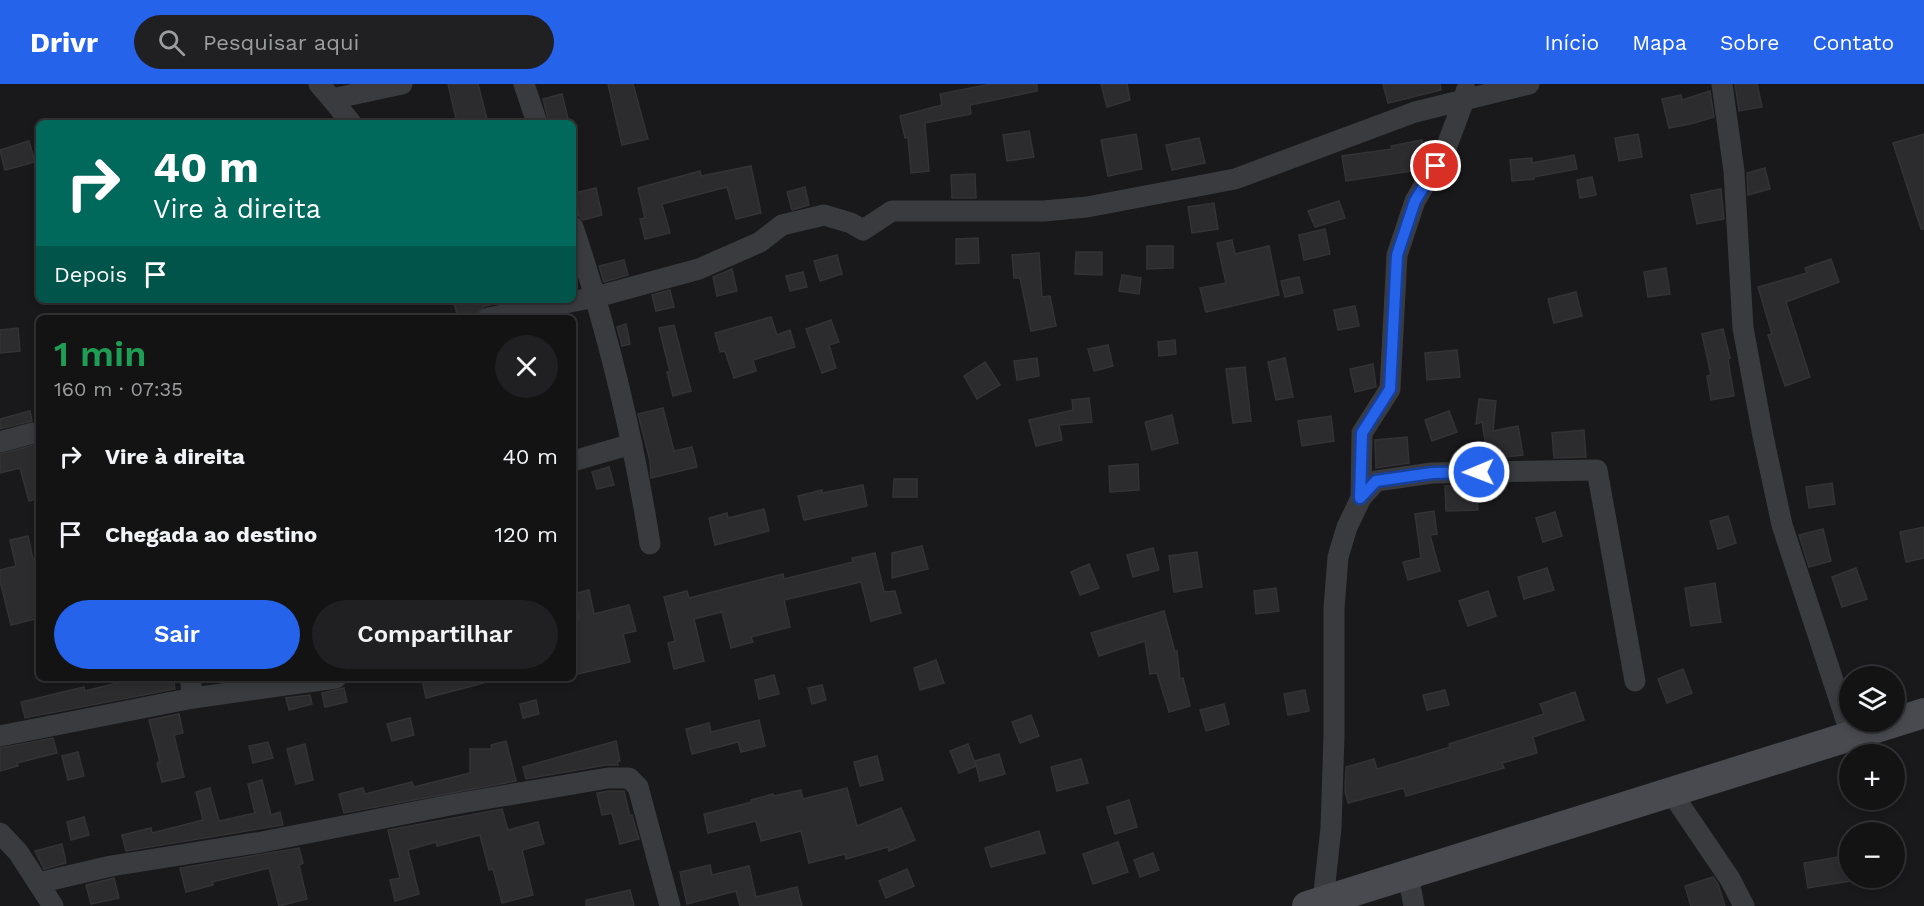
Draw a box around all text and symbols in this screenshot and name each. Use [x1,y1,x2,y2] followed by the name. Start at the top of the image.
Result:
[134,15,554,69] search box
[30,26,98,59] text: Drivr
[155,26,188,59] icon: search
[203,30,359,55] text: Pesquisar aqui
[1544,30,1599,55] text: Início
[1632,30,1687,55] text: Mapa
[1720,30,1779,55] text: Sobre
[1812,30,1894,55] text: Contato
[1410,140,1461,191] pin
[153,143,259,192] text: 40 m
[54,144,132,222] icon: right
[1419,149,1452,182] icon: arrive
[153,193,321,225] text: Vire à direita
[139,258,172,291] icon: arrive
[54,262,127,287] text: Depois
[54,333,146,375] text: 1 min
[495,335,558,398] button: close
[54,377,183,401] text: 160 m · 07:35
[54,440,87,473] icon: right
[1447,440,1511,504] position arrow
[105,444,245,469] text: Vire à direita
[502,444,558,469] text: 40 m
[54,518,87,551] icon: arrive
[105,522,317,547] text: Chegada ao destino
[494,522,558,547] text: 120 m
[54,600,300,669] button: Sair
[312,600,558,669] button: Compartilhar
[1839,666,1905,888] map controls
[1839,666,1905,732] button: layers
[1839,744,1905,810] button: +
[1839,822,1905,888] button: −

